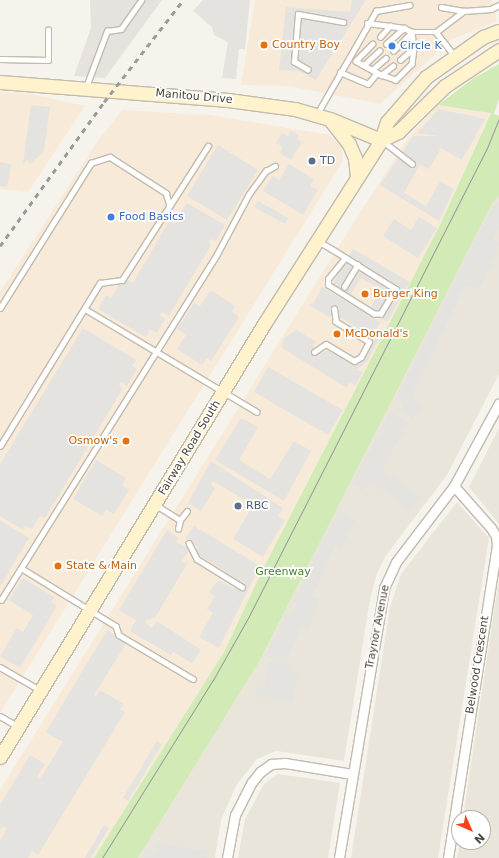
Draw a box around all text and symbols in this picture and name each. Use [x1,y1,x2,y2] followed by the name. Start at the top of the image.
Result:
[272,38,340,52] place label: Country Boy
[400,39,442,53] place label: Circle K
[259,40,269,50] marker: Country Boy
[387,41,397,51] marker: Circle K
[155,87,233,107] street label: Manitou Drive
[320,154,335,168] place label: TD
[307,156,317,166] marker: TD
[119,210,184,224] place label: Food Basics
[106,212,116,222] marker: Food Basics
[373,287,438,301] place label: Burger King
[360,289,370,299] marker: Burger King
[345,327,408,341] place label: McDonald's
[332,329,342,339] marker: McDonald's
[156,398,224,498] street label: Fairway Road South
[68,434,118,448] place label: Osmow's
[121,436,131,446] marker: Osmow's
[246,499,269,513] place label: RBC
[233,501,243,511] marker: RBC
[66,559,137,573] place label: State & Main
[53,561,63,571] marker: State & Main
[255,565,311,579] park label: Greenway
[363,584,393,670] street label: Traynor Avenue
[464,615,492,715] street label: Belwood Crescent
[451,810,491,850] north arrow
[471,830,487,846] text: N

